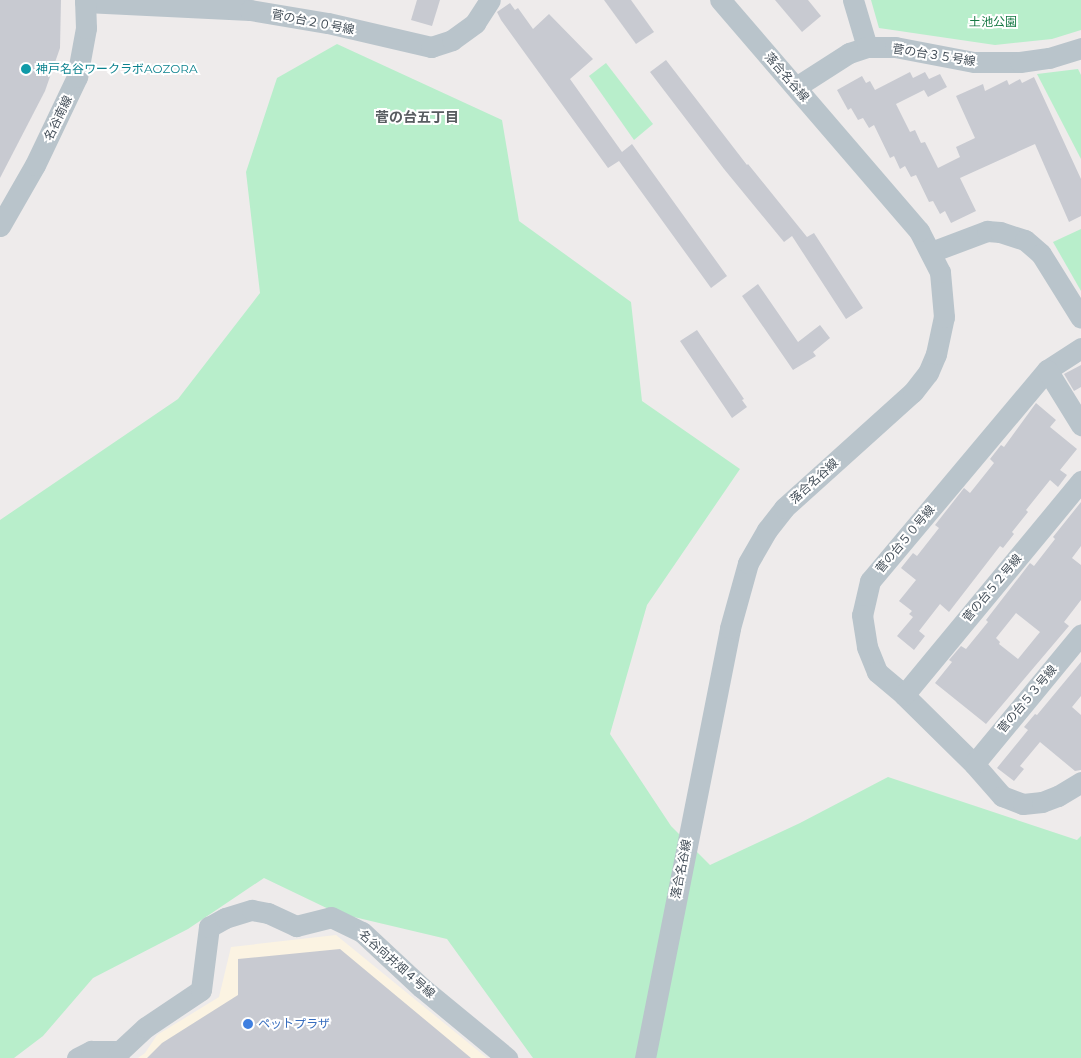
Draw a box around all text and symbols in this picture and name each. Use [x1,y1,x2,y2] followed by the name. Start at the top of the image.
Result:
[270,7,356,37] street label: 菅の台２０号線
[969,15,1017,29] park label: 土池公園
[891,41,977,69] street label: 菅の台３５号線
[762,50,812,104] street label: 落合名谷線
[36,62,197,76] place label: 神戸名谷ワークラボAOZORA
[20,63,32,75] marker: 神戸名谷ワークラボAOZORA
[41,93,75,143] street label: 名谷南線
[375,109,459,125] district label: 菅の台五丁目
[787,456,841,506] street label: 落合名谷線
[872,502,938,576] street label: 菅の台５０号線
[959,551,1025,625] street label: 菅の台５２号線
[994,662,1060,736] street label: 菅の台５３号線
[668,838,694,900] street label: 落合名谷線
[356,927,438,1001] street label: 名谷向井畑４号線
[258,1017,330,1031] place label: ペットプラザ
[242,1018,254,1030] marker: ペットプラザ

